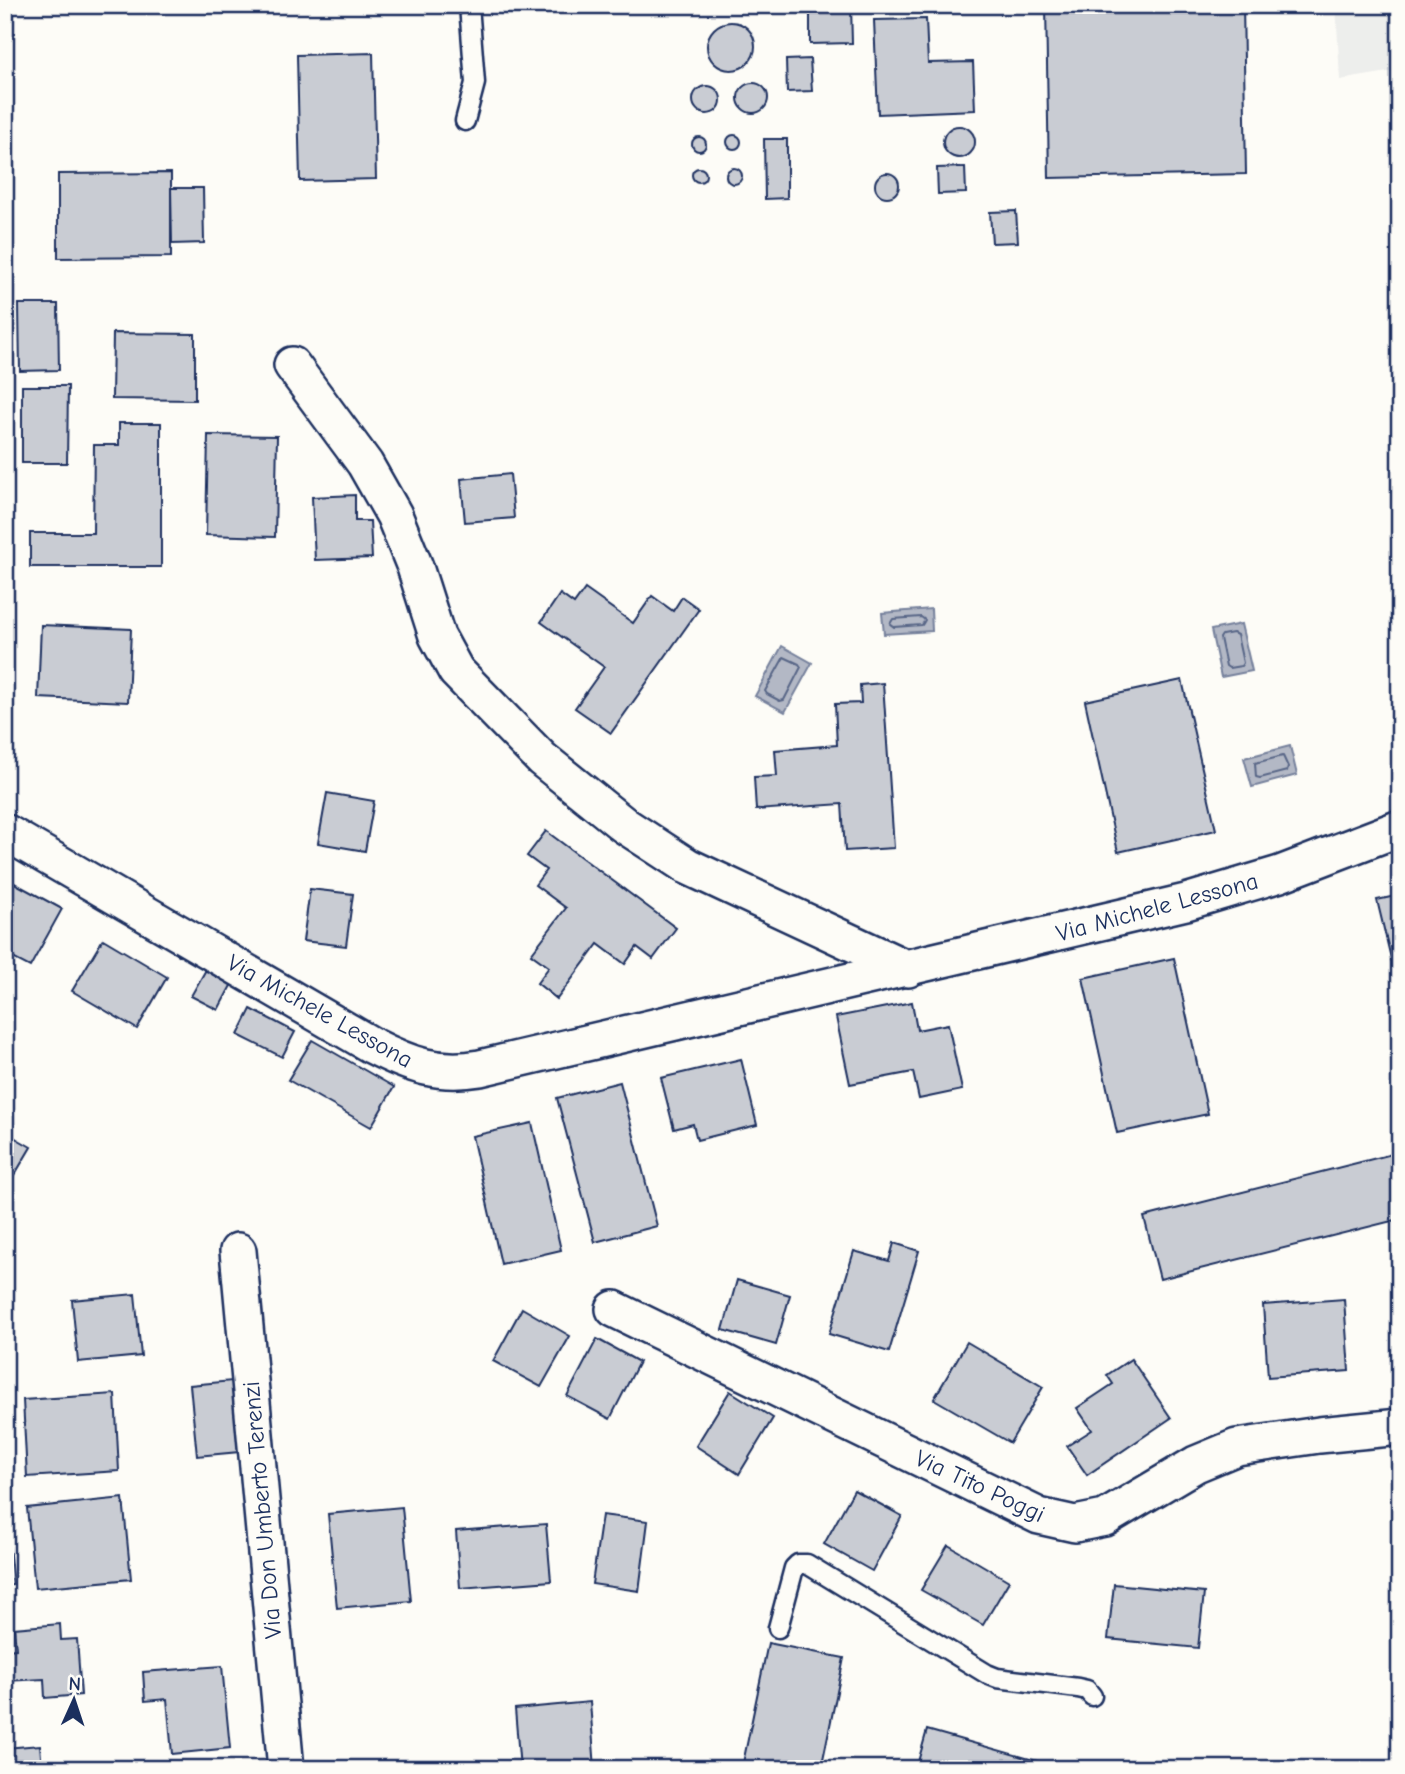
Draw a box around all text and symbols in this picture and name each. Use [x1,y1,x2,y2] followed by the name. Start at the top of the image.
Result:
[1053,867,1261,947] street label: Via Michele Lessona
[222,948,418,1074] street label: Via Michele Lessona
[237,1380,287,1640] street label: Via Don Umberto Terenzi
[911,1444,1049,1528] street label: Via Tito Poggi
[38,1666,108,1736] north arrow
[68,1673,82,1695] text: N

